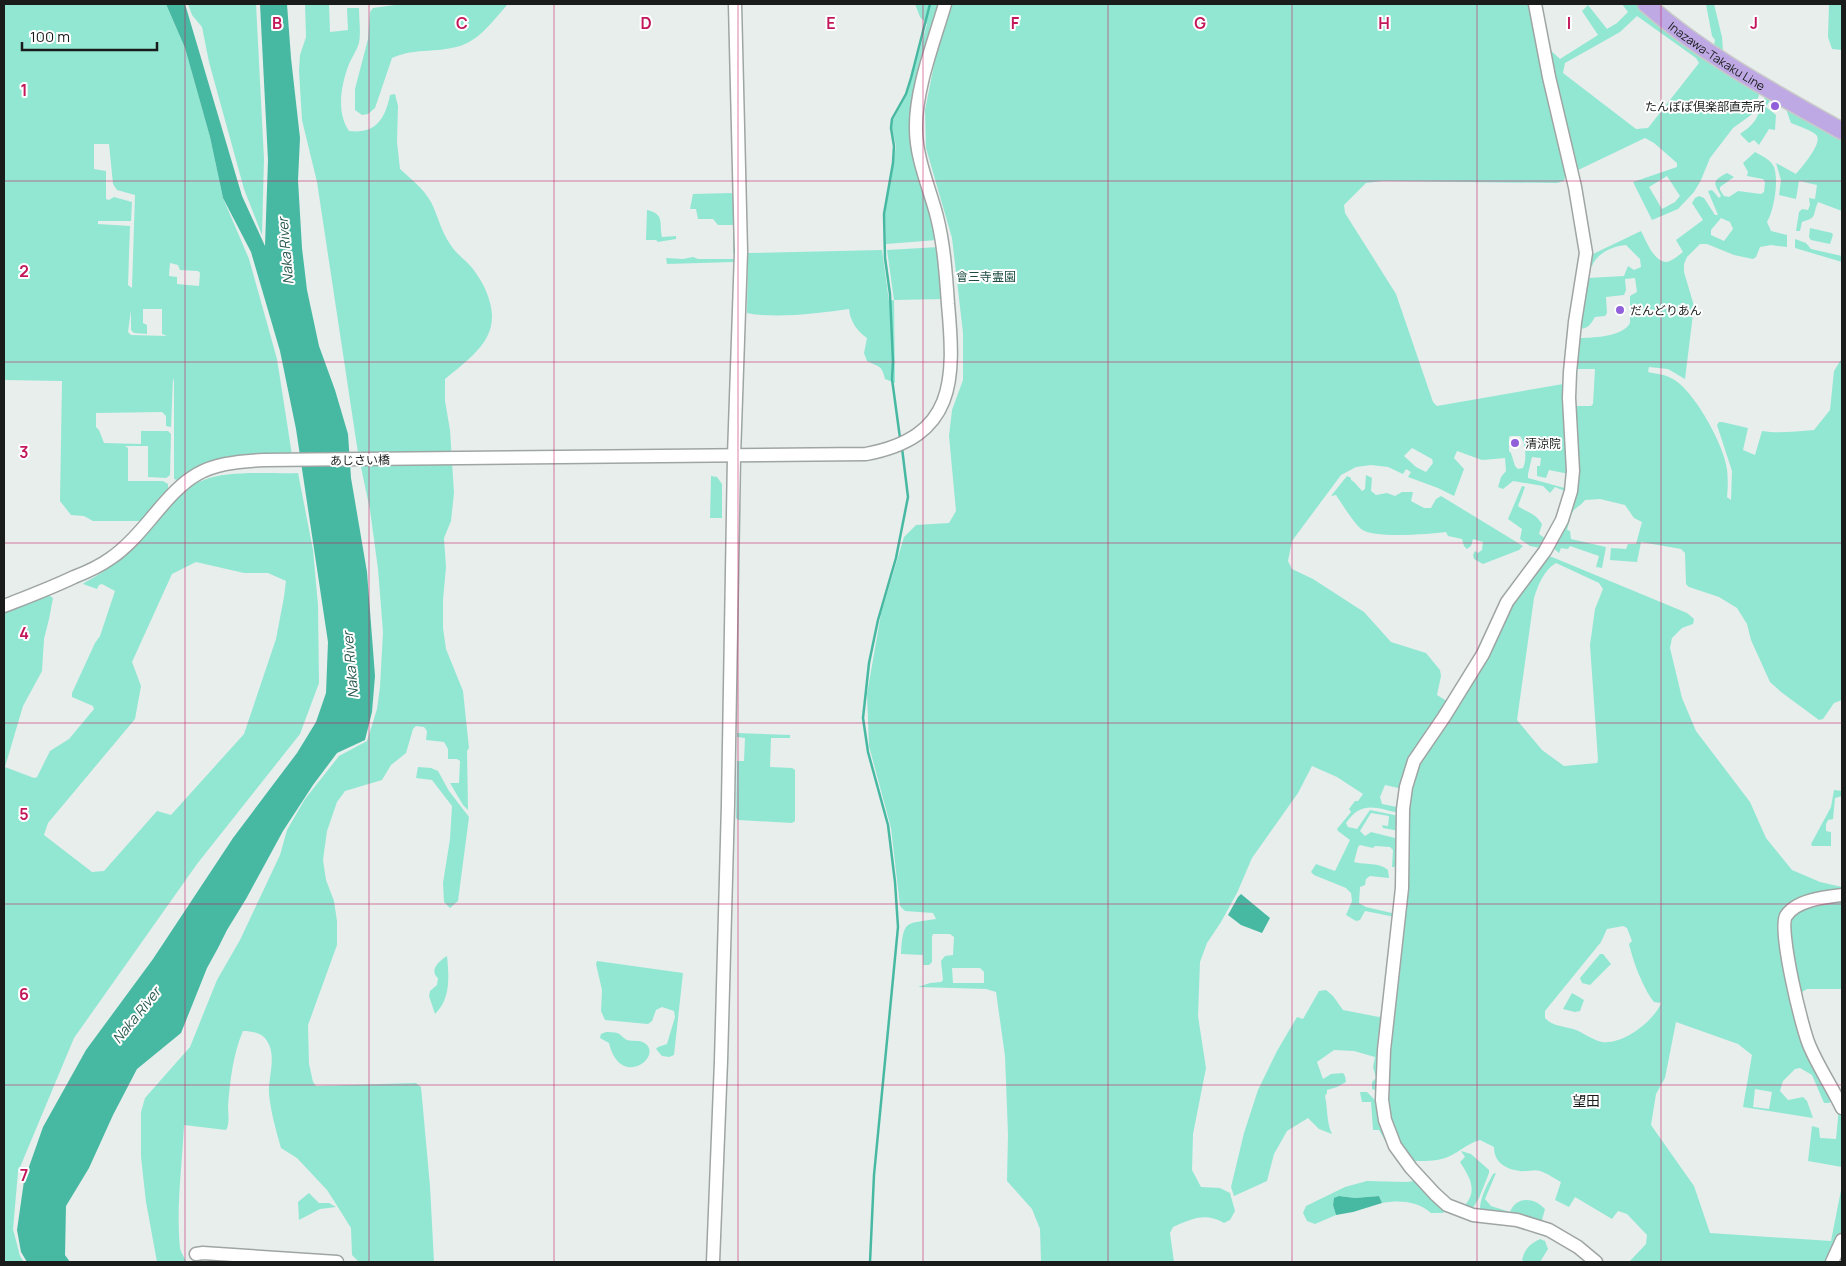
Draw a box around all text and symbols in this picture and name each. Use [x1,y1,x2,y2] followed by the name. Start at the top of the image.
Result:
[272,12,282,34] text: B
[456,12,468,34] text: C
[640,12,652,34] text: D
[826,12,836,34] text: E
[1011,12,1020,34] text: F
[1194,12,1206,34] text: G
[1378,12,1390,34] text: H
[1567,12,1571,34] text: I
[1750,12,1758,34] text: J
[1665,17,1769,94] street label: Inazawa-Takaku Line
[22,20,158,52] scale bar
[30,26,70,47] text: 100 m
[20,79,28,101] text: 1
[1645,98,1765,115] place label: たんぽぽ倶楽部直売所
[1769,100,1781,112] marker: たんぽぽ倶楽部直売所
[272,215,297,285] water label: Naka River
[19,260,29,282] text: 2
[956,268,1016,285] park label: 會三寺霊園
[1630,302,1702,319] place label: だんどりあん
[1614,304,1626,316] marker: だんどりあん
[1525,435,1561,452] place label: 清涼院
[1509,437,1521,449] marker: 清涼院
[19,441,29,463] text: 3
[330,451,390,469] street label: あじさい橋
[19,622,29,644] text: 4
[337,629,362,699] water label: Naka River
[19,803,29,825] text: 5
[108,981,166,1047] water label: Naka River
[19,983,29,1005] text: 6
[1572,1091,1600,1110] district label: 望田
[20,1164,28,1186] text: 7

